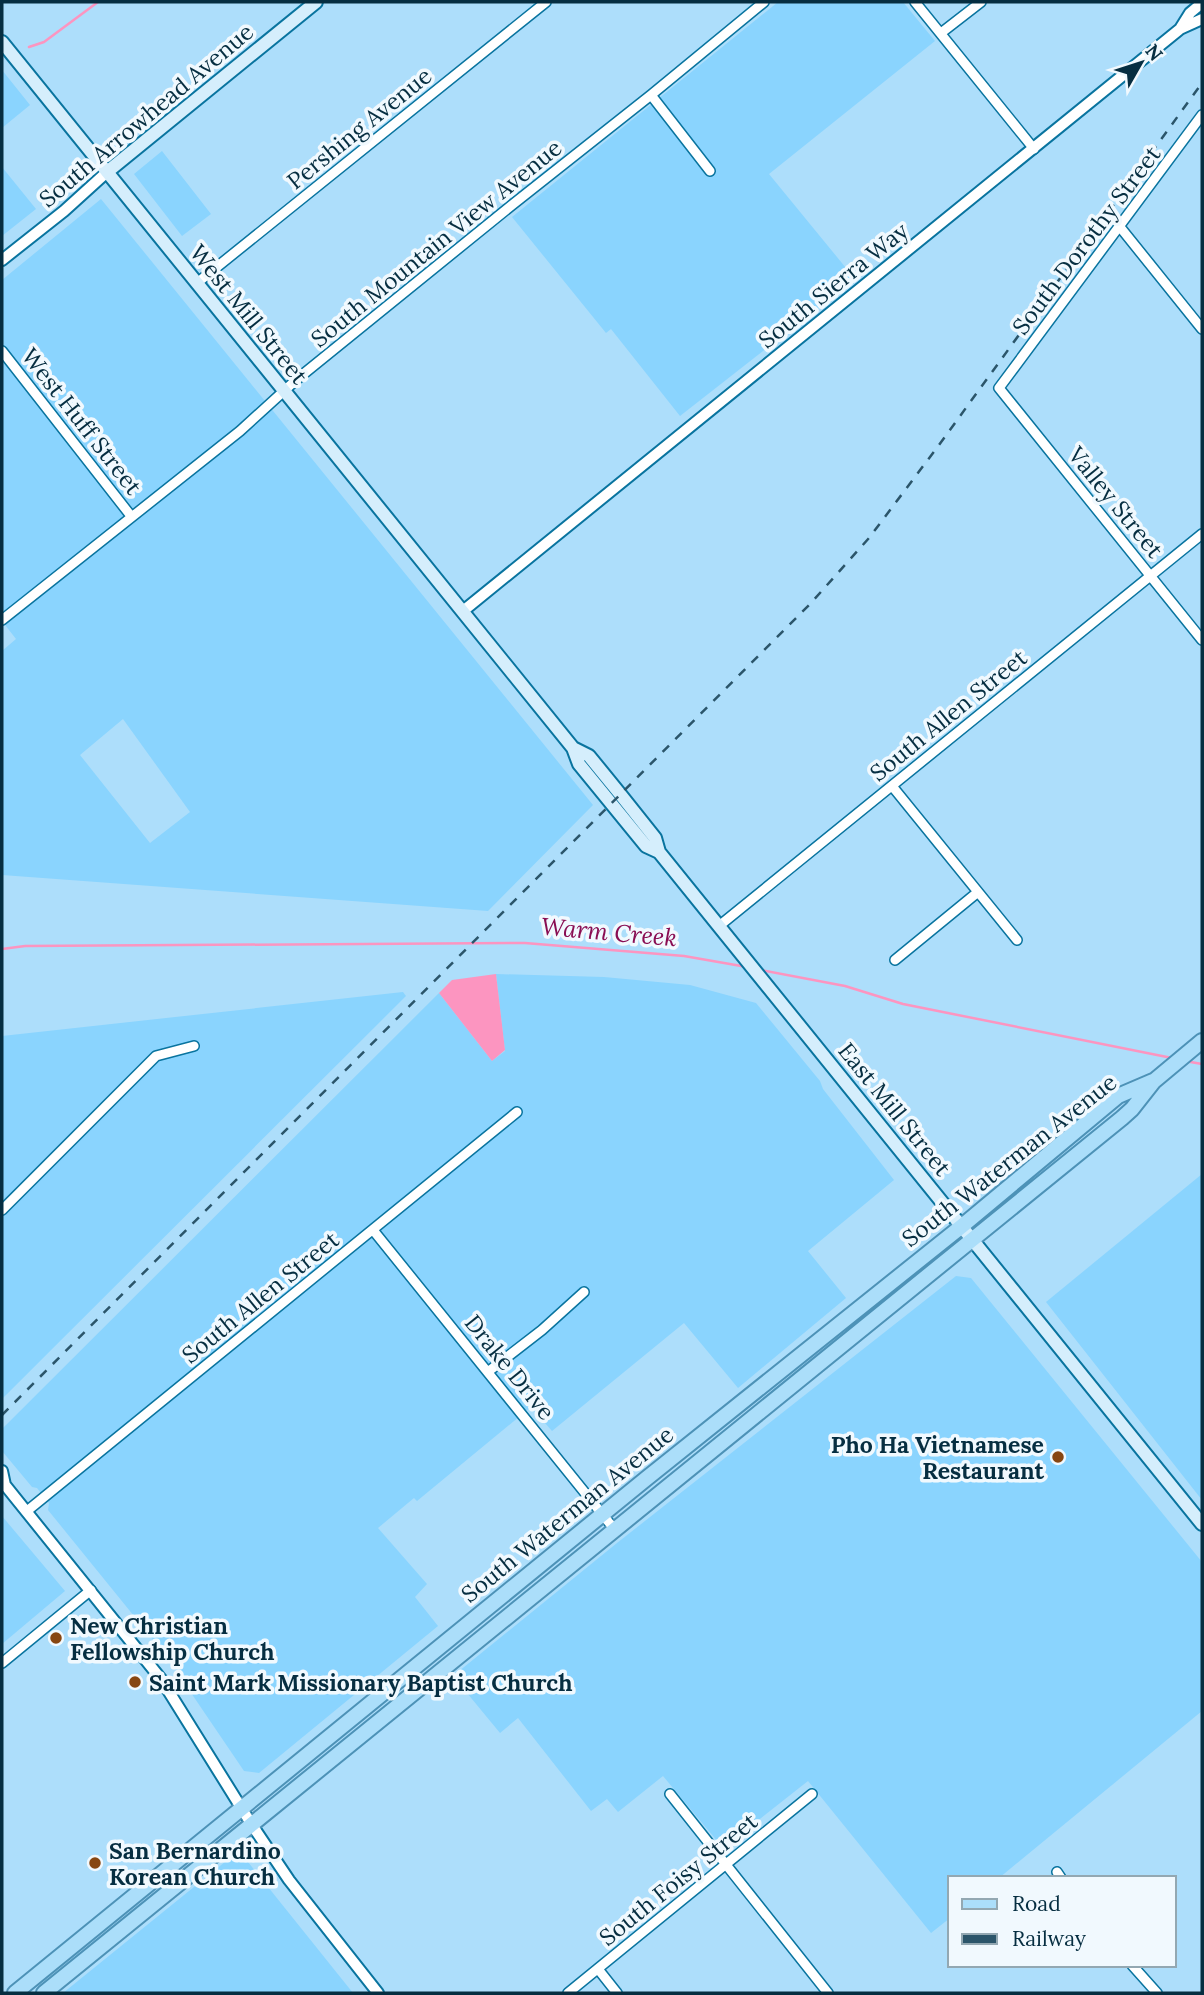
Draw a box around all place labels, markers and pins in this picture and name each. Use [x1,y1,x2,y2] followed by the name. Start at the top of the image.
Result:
[831,1430,1044,1485] place label: Pho Ha Vietnamese Restaurant
[1050,1449,1066,1465] marker: Pho Ha Vietnamese Restaurant
[70,1611,275,1666] place label: New Christian Fellowship Church
[48,1630,64,1646] marker: New Christian Fellowship Church
[149,1668,573,1697] place label: Saint Mark Missionary Baptist Church
[127,1674,143,1690] marker: Saint Mark Missionary Baptist Church
[109,1836,281,1891] place label: San Bernardino Korean Church
[87,1855,103,1871] marker: San Bernardino Korean Church

